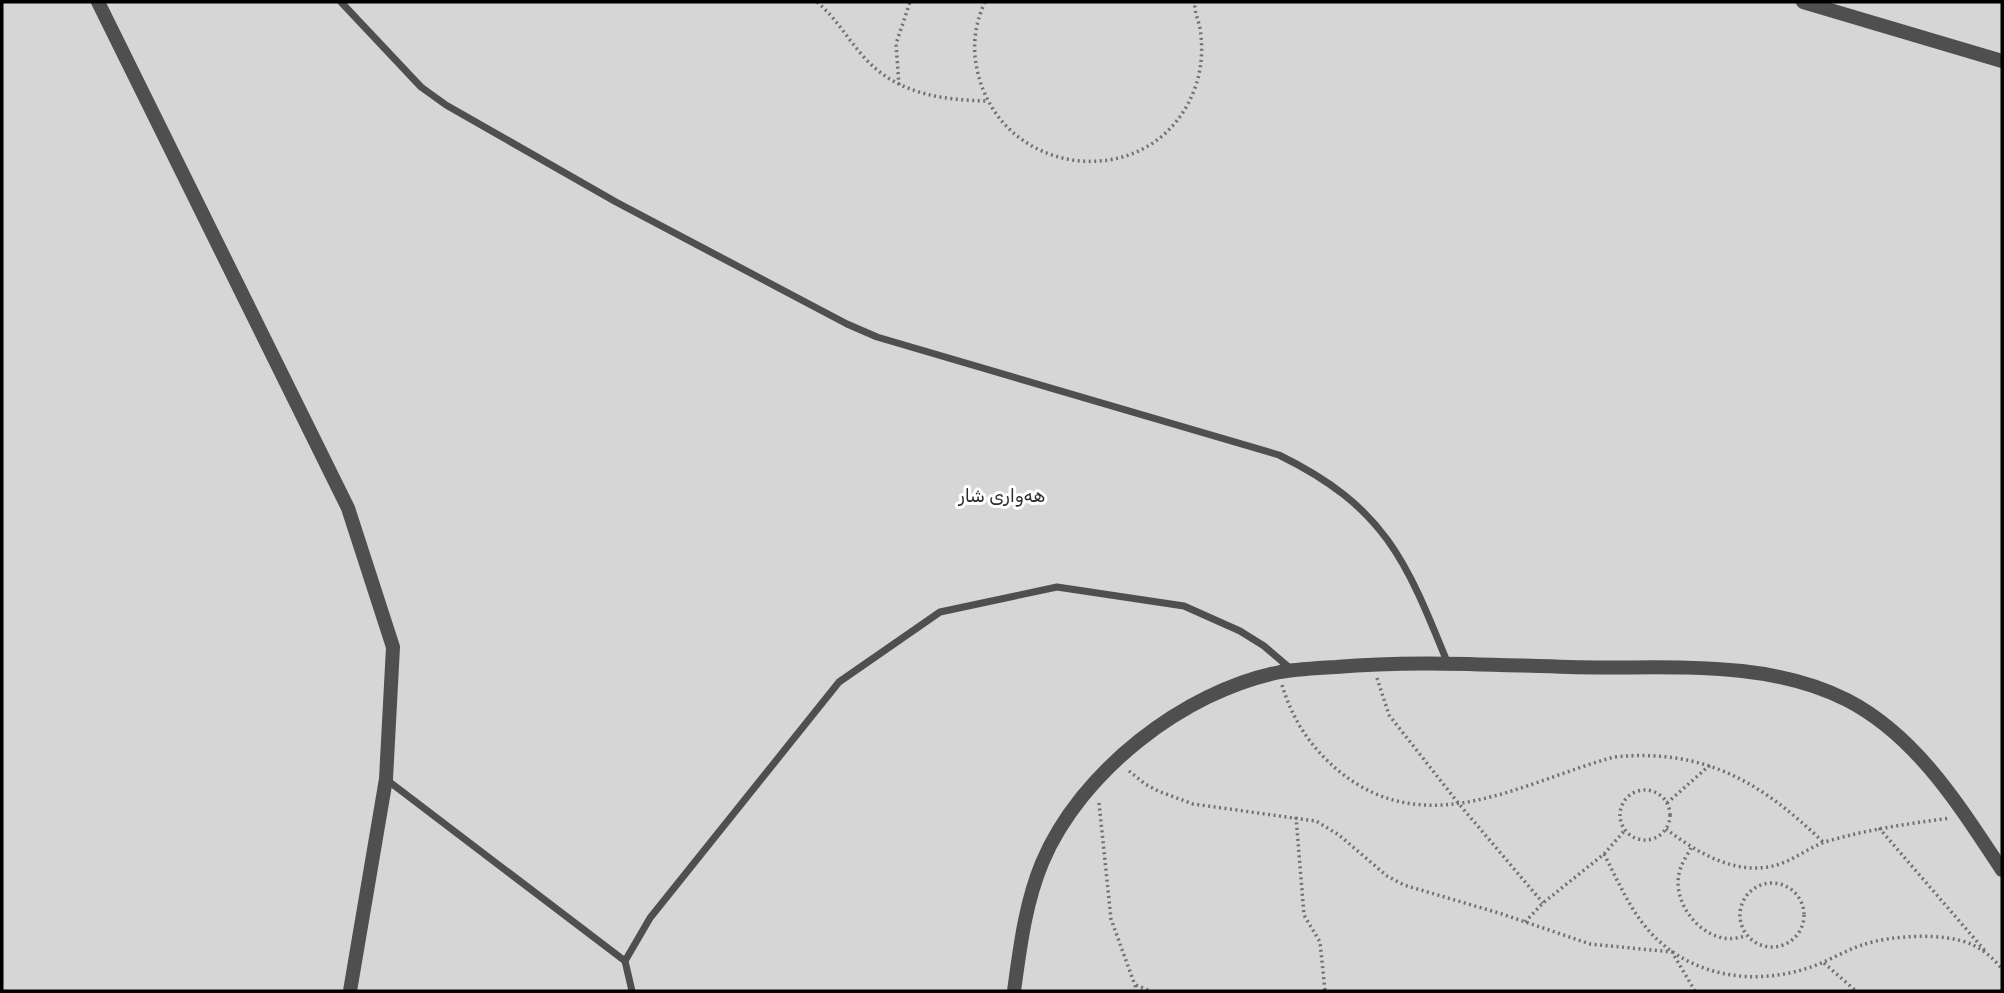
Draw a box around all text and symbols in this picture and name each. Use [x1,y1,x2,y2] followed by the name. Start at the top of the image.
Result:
[958,485,1045,507] park label: هەواری شار

